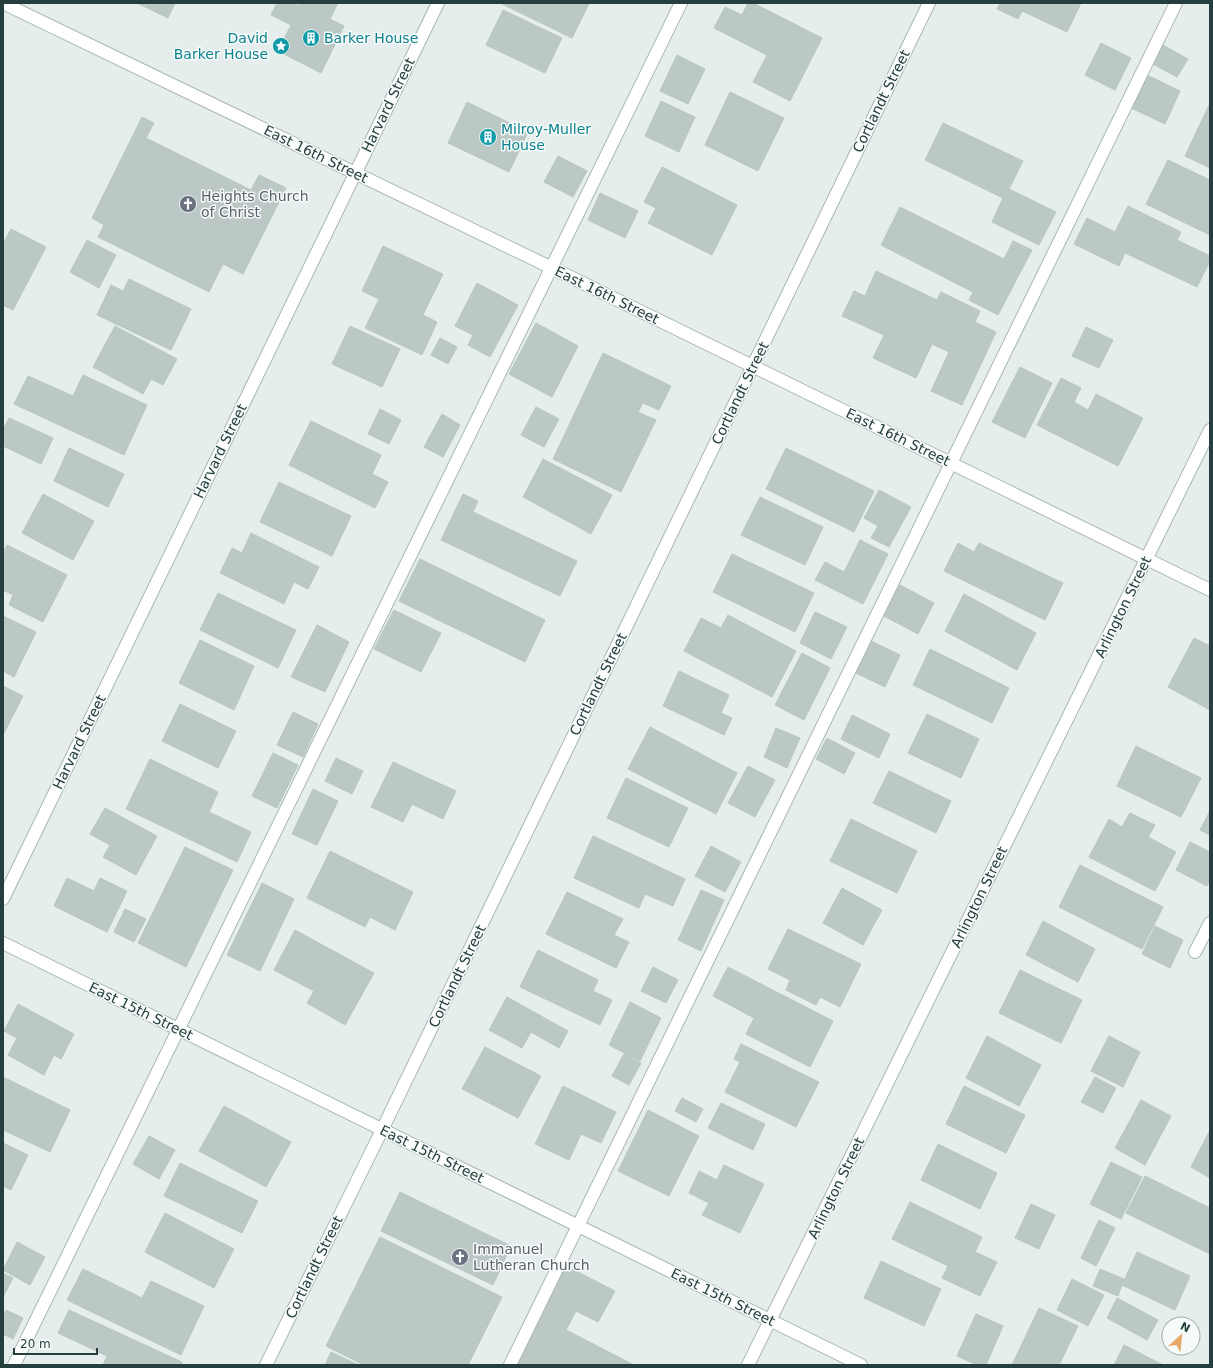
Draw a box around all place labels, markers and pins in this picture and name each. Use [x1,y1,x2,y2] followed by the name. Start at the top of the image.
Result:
[301,28,321,48] building icon: Barker House
[174,30,268,62] place label: David Barker House
[324,30,418,46] place label: Barker House
[271,36,291,56] place icon: David Barker House
[501,121,591,153] place label: Milroy-Muller House
[478,127,498,147] building icon: Milroy-Muller House
[201,188,309,220] place label: Heights Church of Christ
[178,194,198,214] church icon: Heights Church of Christ
[473,1241,590,1273] place label: Immanuel Lutheran Church
[450,1247,470,1267] church icon: Immanuel Lutheran Church

